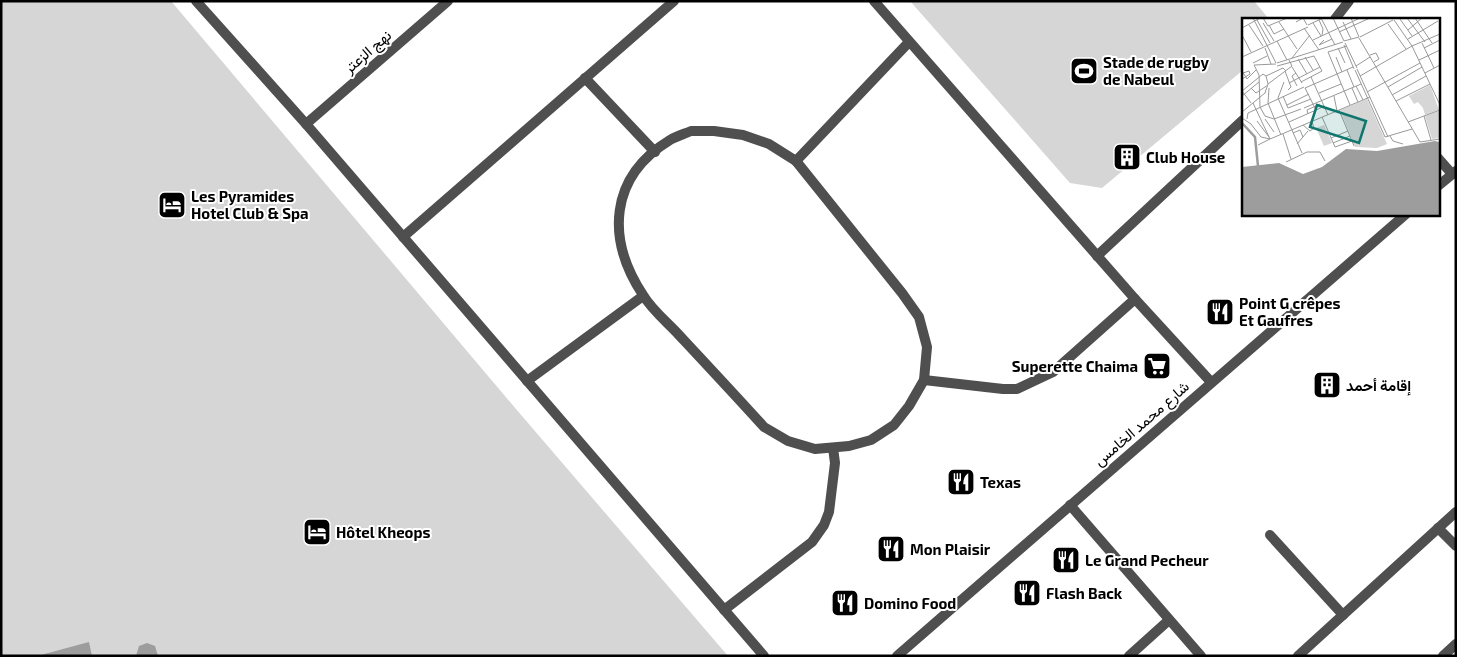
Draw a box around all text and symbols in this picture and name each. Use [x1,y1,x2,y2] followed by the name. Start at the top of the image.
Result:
[1242,18,1440,215] inset map
[339,26,396,79] street label: نهج الزعتر
[1103,53,1210,88] place label: Stade de rugby de Nabeul
[1069,56,1099,86] sports icon: Stade de rugby de Nabeul
[1112,142,1142,172] building icon: Club House
[1146,148,1225,166] place label: Club House
[191,187,308,222] place label: Les Pyramides Hotel Club & Spa
[157,190,187,220] hotel icon: Les Pyramides Hotel Club & Spa
[1239,294,1340,329] place label: Point G crêpes Et Gaufres
[1205,297,1235,327] restaurant icon: Point G crêpes Et Gaufres
[1142,351,1172,381] supermarket icon: Superette Chaima
[1012,357,1138,375] place label: Superette Chaima
[1312,370,1342,400] building icon: إقامة أحمد
[1346,376,1411,396] place label: إقامة أحمد
[1090,377,1194,471] street label: شارع محمد الخامس
[946,467,976,497] restaurant icon: Texas
[980,473,1021,491] place label: Texas
[302,517,332,547] hotel icon: Hôtel Kheops
[336,523,430,541] place label: Hôtel Kheops
[876,534,906,564] restaurant icon: Mon Plaisir
[910,540,991,558] place label: Mon Plaisir
[1051,545,1081,575] restaurant icon: Le Grand Pecheur
[1085,551,1209,569] place label: Le Grand Pecheur
[1012,578,1042,608] restaurant icon: Flash Back
[1046,584,1123,602] place label: Flash Back
[830,588,860,618] restaurant icon: Domino Food
[864,594,956,612] place label: Domino Food

